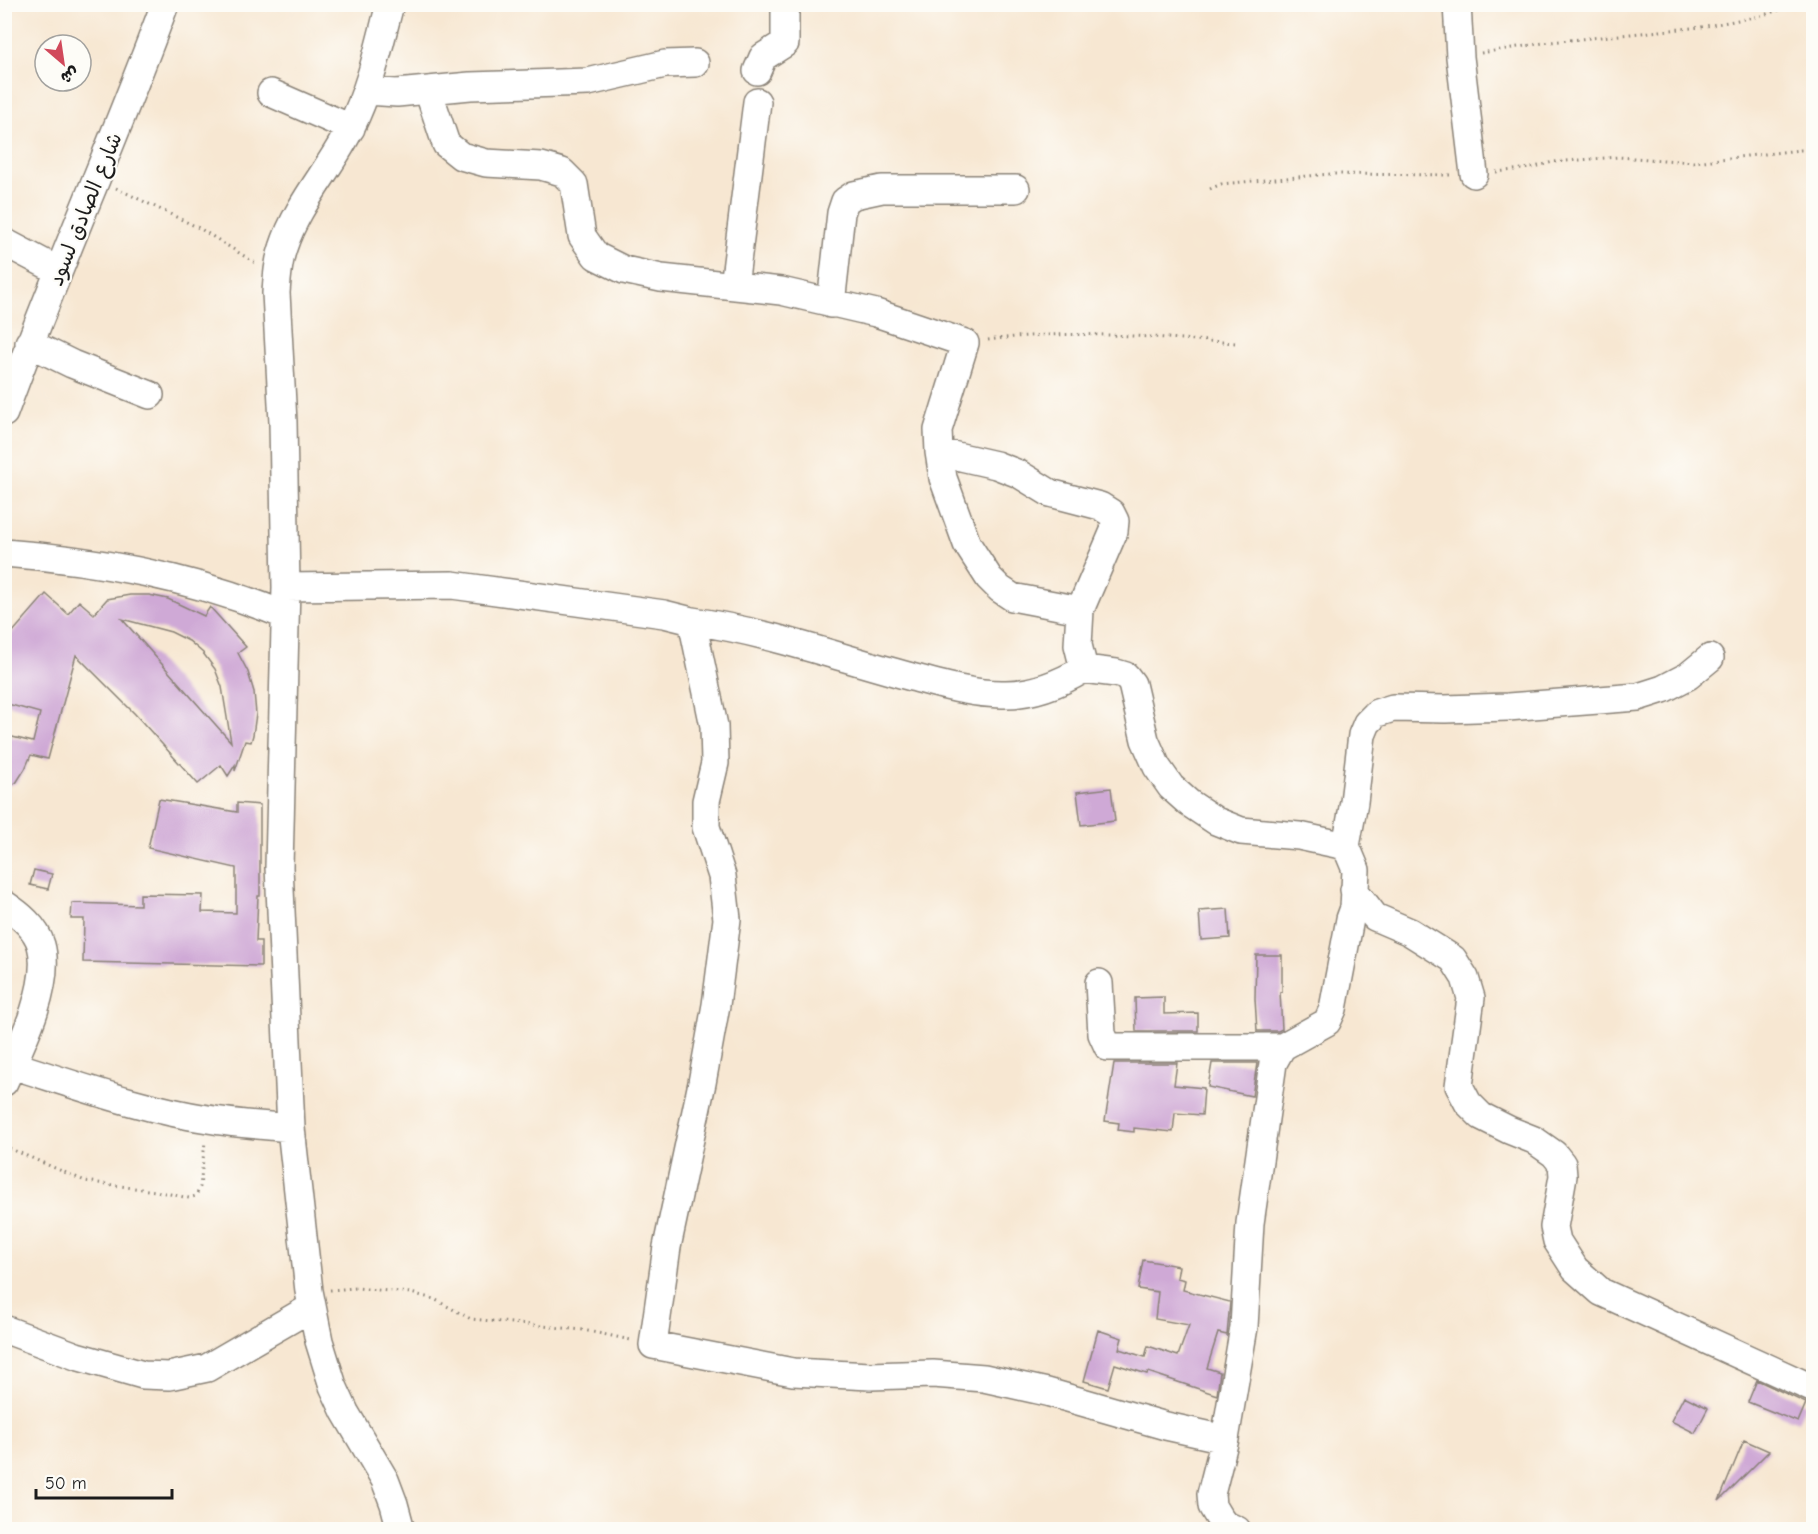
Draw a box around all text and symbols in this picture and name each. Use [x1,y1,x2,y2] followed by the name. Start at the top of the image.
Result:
[33,33,93,93] north arrow
[58,63,82,87] text: ش
[43,129,129,290] street label: شارع الصادق لسود
[36,1462,172,1500] scale bar
[45,1473,87,1494] text: 50 m

